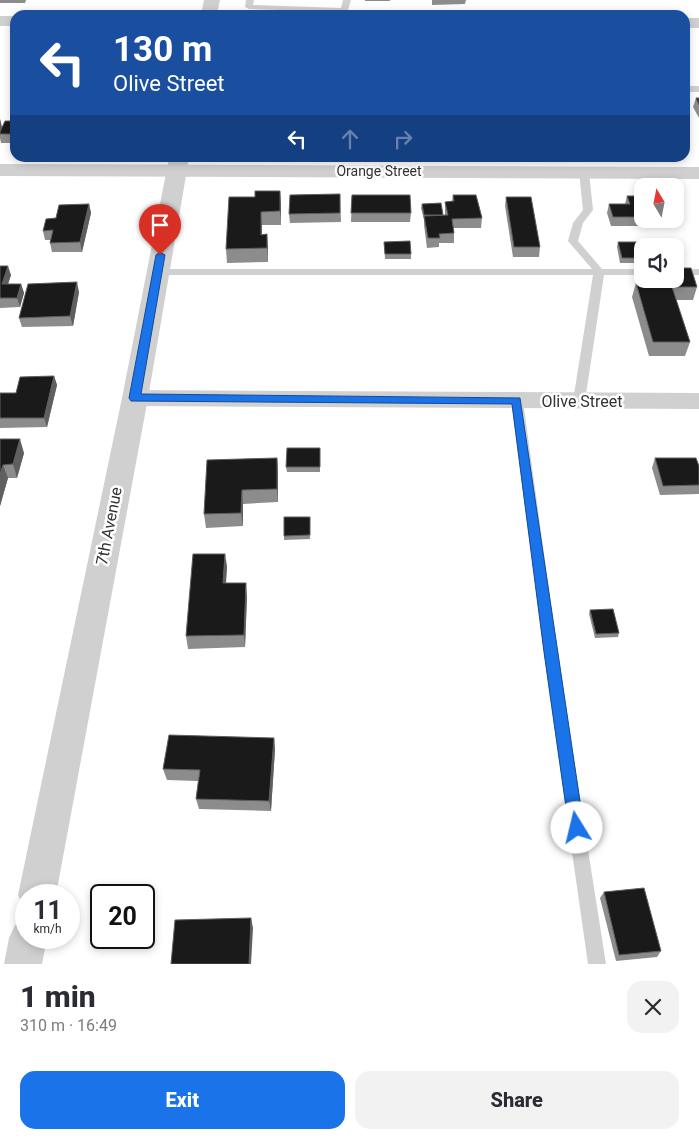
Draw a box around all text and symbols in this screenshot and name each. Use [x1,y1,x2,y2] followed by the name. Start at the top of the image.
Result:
[113,29,212,70] text: 130 m
[30,30,95,95] icon: left
[113,71,225,96] text: Olive Street
[283,125,311,153] icon: left
[336,125,364,153] icon: ahead
[389,125,417,153] icon: right
[336,163,422,179] street label: Orange Street
[634,178,684,228] north arrow
[634,178,684,288] map controls
[139,204,181,255] pin
[146,211,174,239] icon: arrive
[634,238,684,288] button: sound
[541,392,623,411] street label: Olive Street
[92,485,126,567] street label: 7th Avenue
[550,801,602,853] position arrow
[90,884,155,949] speed limit sign: 20
[33,896,62,925] text: 11
[33,922,62,936] text: km/h
[20,979,96,1014] text: 1 min
[627,981,679,1033] button: close
[20,1016,117,1035] text: 310 m · 16:49
[20,1071,345,1129] button: Exit
[355,1071,679,1129] button: Share

